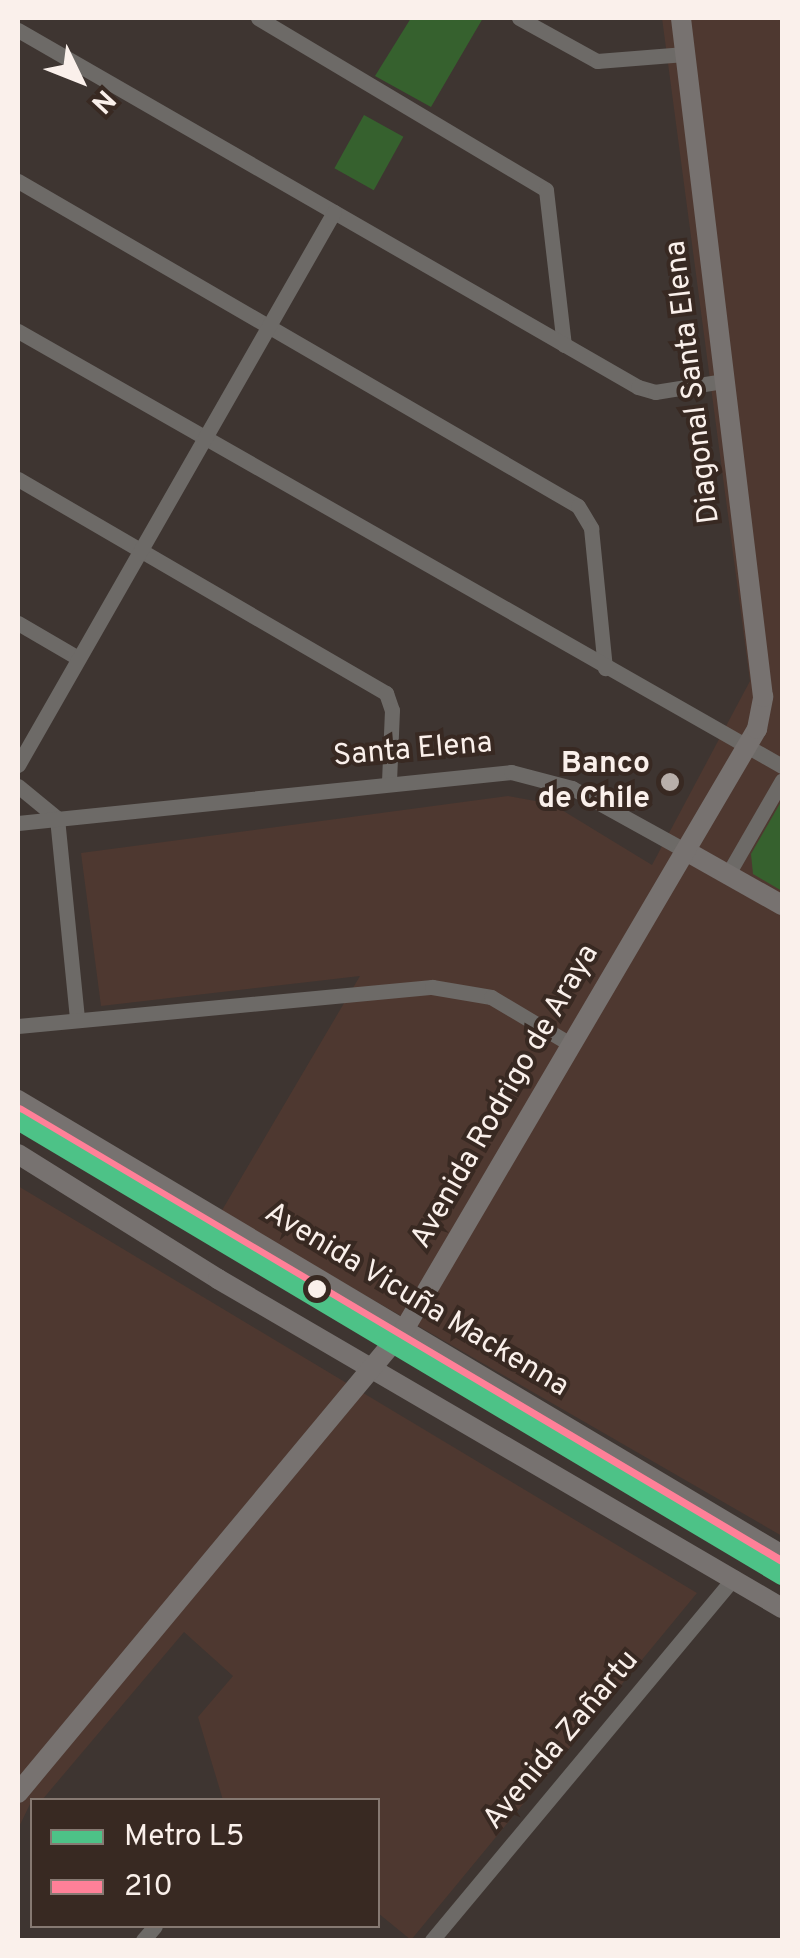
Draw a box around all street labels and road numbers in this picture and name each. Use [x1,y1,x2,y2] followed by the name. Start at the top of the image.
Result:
[659,238,729,526] street label: Diagonal Santa Elena
[332,726,494,776] street label: Santa Elena
[404,938,608,1256] street label: Avenida Rodrigo de Araya
[257,1196,575,1406] street label: Avenida Vicuña Mackenna
[477,1644,647,1838] street label: Avenida Zañartu

